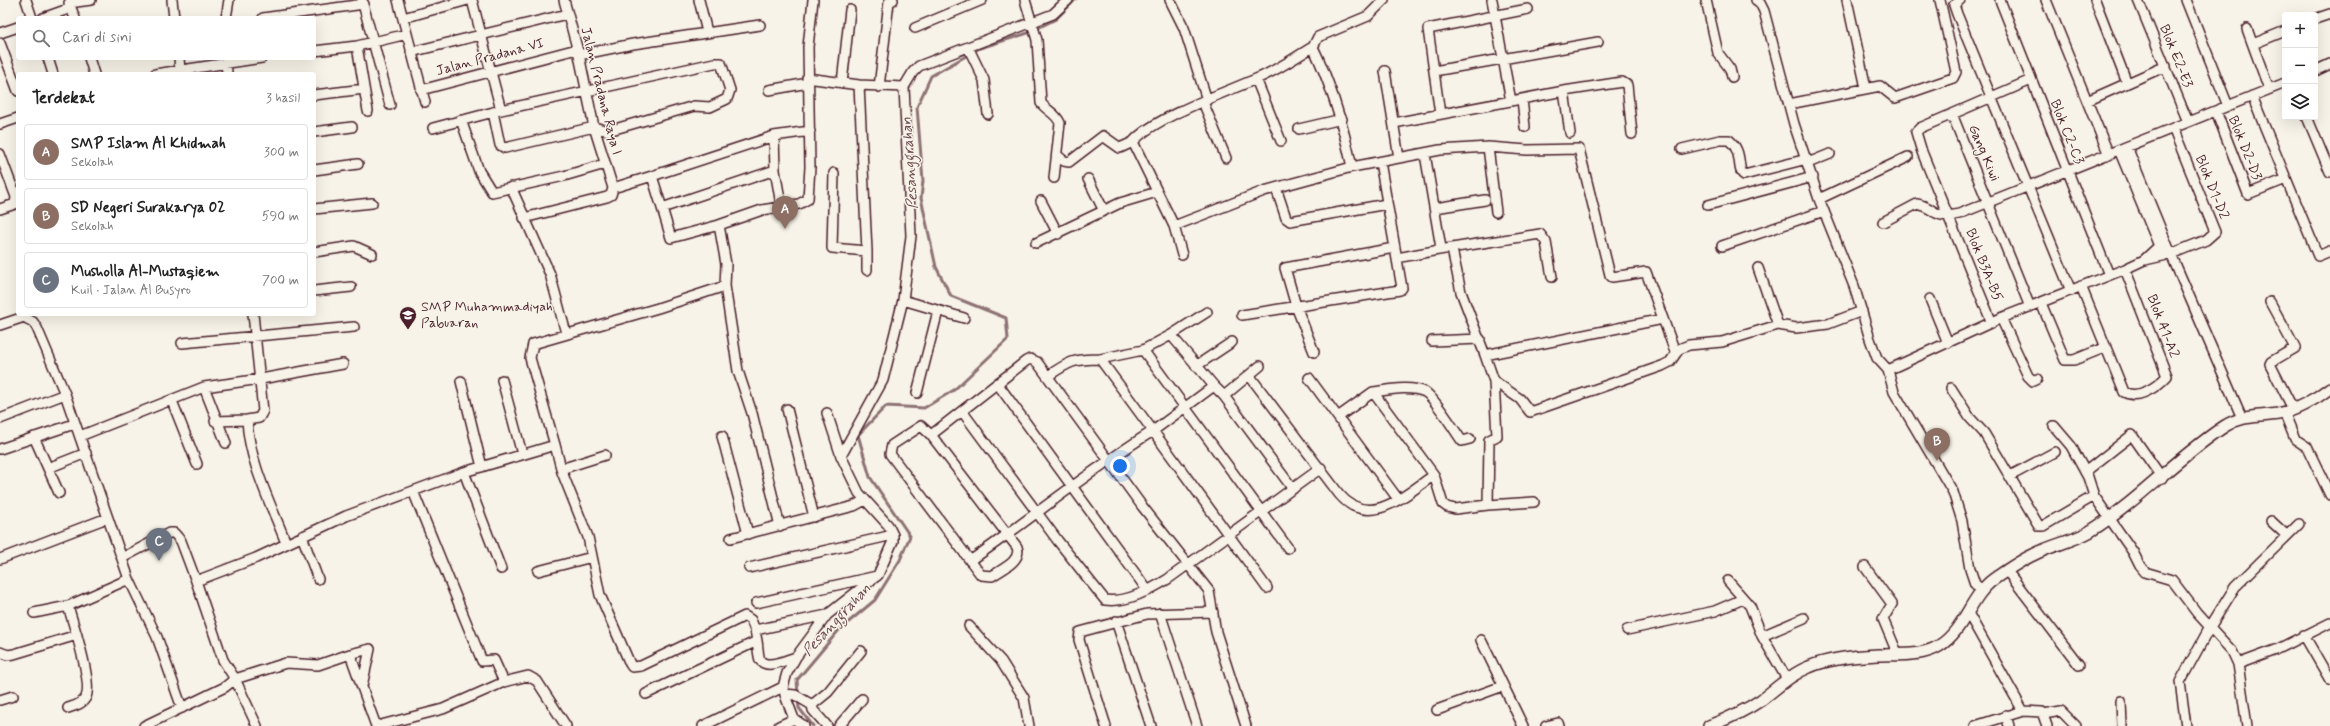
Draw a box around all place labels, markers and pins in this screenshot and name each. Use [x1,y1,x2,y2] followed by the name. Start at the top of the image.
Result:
[772,196,798,229] pin: A
[421,298,553,332] place label: SMP Muhammadiyah Pabuaran
[398,305,418,330] school or university icon: SMP Muhammadiyah Pabuaran
[1924,428,1950,461] pin: B
[146,528,172,561] pin: C

